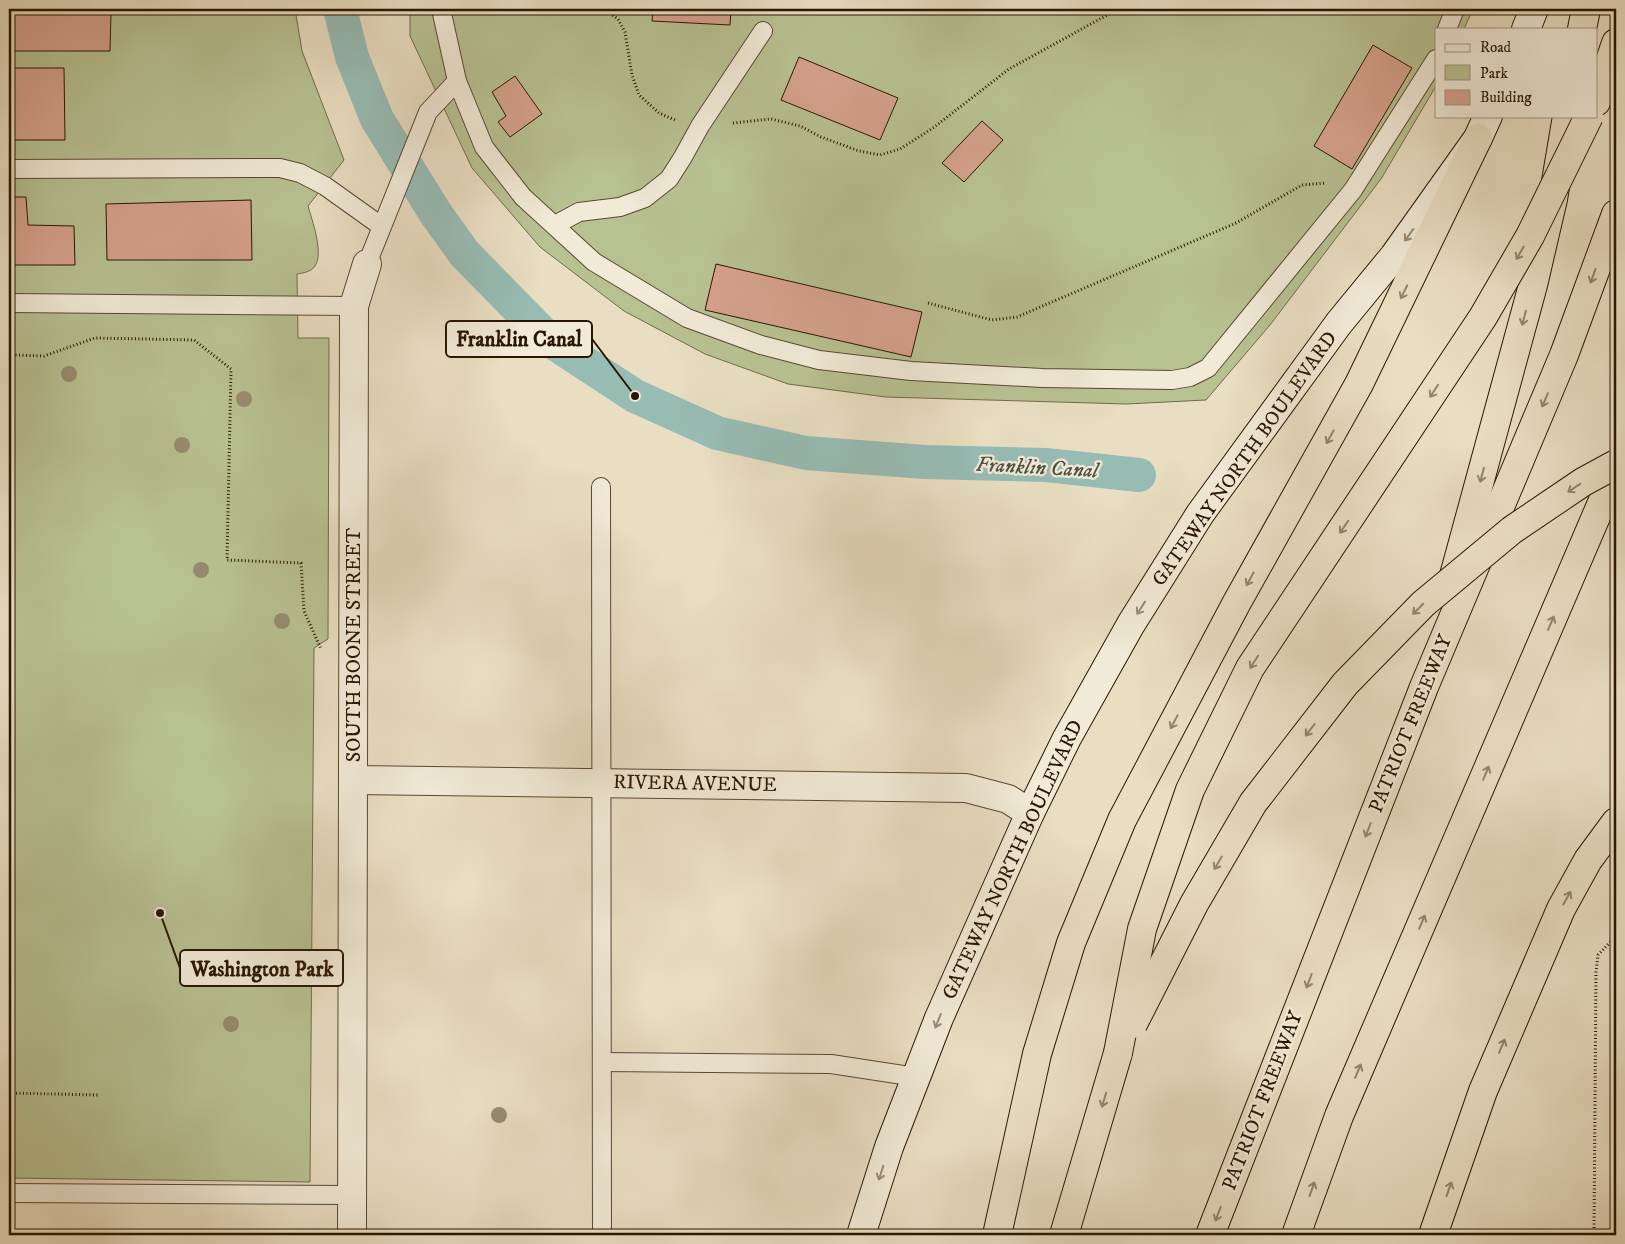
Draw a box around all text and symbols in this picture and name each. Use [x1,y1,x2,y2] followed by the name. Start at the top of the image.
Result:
[1435,28,1598,118] legend
[1480,38,1512,57] text: Road
[1480,64,1509,83] text: Park
[1480,88,1532,107] text: Building
[1404,227,1414,241] one-way arrow
[1514,246,1524,260] one-way arrow
[1588,268,1597,283] one-way arrow
[1398,284,1408,299] one-way arrow
[1519,309,1529,325] one-way arrow
[446,321,592,357] callout: Franklin Canal
[456,327,583,353] text: Franklin Canal
[1147,327,1343,591] street label: GATEWAY NORTH BOULEVARD
[1429,384,1439,398] one-way arrow
[1540,392,1549,407] one-way arrow
[1324,429,1334,444] one-way arrow
[975,452,1101,484] water label: Franklin Canal
[1476,466,1486,482] one-way arrow
[1567,483,1581,493] one-way arrow
[1339,519,1349,533] one-way arrow
[342,528,367,762] street label: SOUTH BOONE STREET
[1245,571,1255,586] one-way arrow
[1135,601,1145,615] one-way arrow
[1412,603,1425,615] one-way arrow
[1546,616,1556,631] one-way arrow
[1364,631,1458,817] street label: PATRIOT FREEWAY
[1249,655,1259,669] one-way arrow
[1169,714,1178,729] one-way arrow
[937,716,1089,1004] street label: GATEWAY NORTH BOULEVARD
[1304,723,1315,736] one-way arrow
[1482,766,1492,781] one-way arrow
[613,770,777,798] street label: RIVERA AVENUE
[1363,822,1372,837] one-way arrow
[1212,856,1222,870] one-way arrow
[1563,891,1573,905] one-way arrow
[1418,915,1428,930] one-way arrow
[180,950,343,986] callout: Washington Park
[189,957,334,983] text: Washington Park
[1304,973,1313,988] one-way arrow
[1217,1007,1309,1194] street label: PATRIOT FREEWAY
[933,1013,942,1028] one-way arrow
[1498,1039,1508,1054] one-way arrow
[1354,1064,1364,1079] one-way arrow
[1099,1092,1109,1108] one-way arrow
[876,1164,885,1180] one-way arrow
[1308,1182,1317,1198] one-way arrow
[1445,1182,1454,1197] one-way arrow
[1213,1206,1222,1221] one-way arrow

